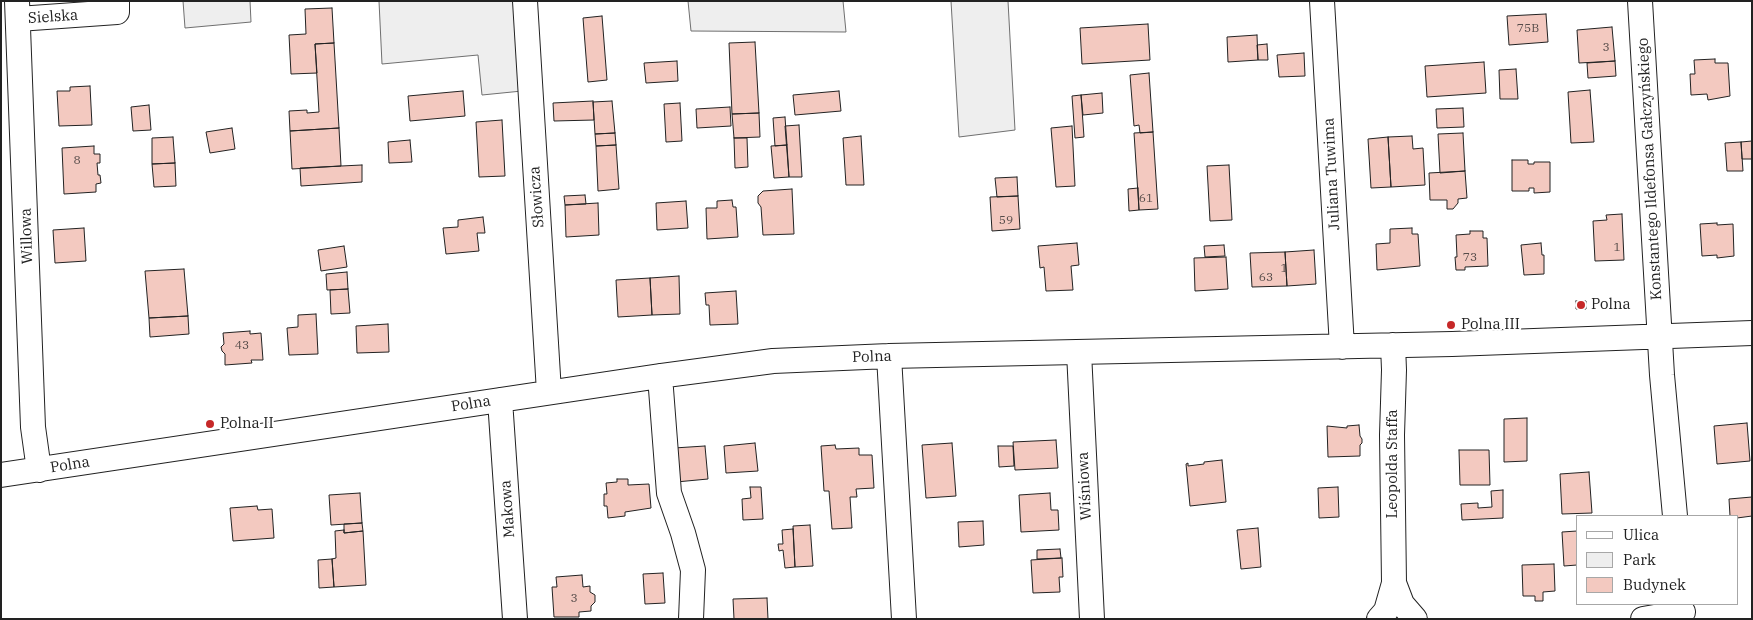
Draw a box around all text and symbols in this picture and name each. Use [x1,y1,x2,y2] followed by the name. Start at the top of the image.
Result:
[27,6,79,28] street label: Sielska
[1517,22,1539,36] house number: 75B
[1634,37,1666,301] street label: Konstantego Ildefonsa Gałczyńskiego
[1602,41,1610,55] house number: 3
[1320,117,1344,231] street label: Juliana Tuwima
[73,154,81,168] house number: 8
[526,166,548,228] street label: Słowicza
[1139,192,1153,206] house number: 61
[17,208,37,264] street label: Willowa
[999,214,1013,228] house number: 59
[1613,241,1621,255] house number: 1
[1463,251,1477,265] house number: 73
[1280,262,1288,276] house number: 1
[1259,271,1273,285] house number: 63
[1591,296,1631,314] place label: Polna
[1575,299,1587,311] marker: Polna
[1461,316,1520,334] place label: Polna III
[1445,319,1457,331] marker: Polna III
[235,339,249,353] house number: 43
[852,347,892,367] street label: Polna
[450,392,492,416] street label: Polna
[1384,409,1402,519] street label: Leopolda Staffa
[220,415,274,433] place label: Polna II
[204,418,216,430] marker: Polna II
[1074,451,1096,521] street label: Wiśniowa
[49,453,91,477] street label: Polna
[497,480,519,538] street label: Makowa
[1576,515,1738,605] legend
[1623,525,1659,544] text: Ulica
[1623,550,1656,569] text: Park
[1623,575,1686,594] text: Budynek
[570,592,578,606] house number: 3

